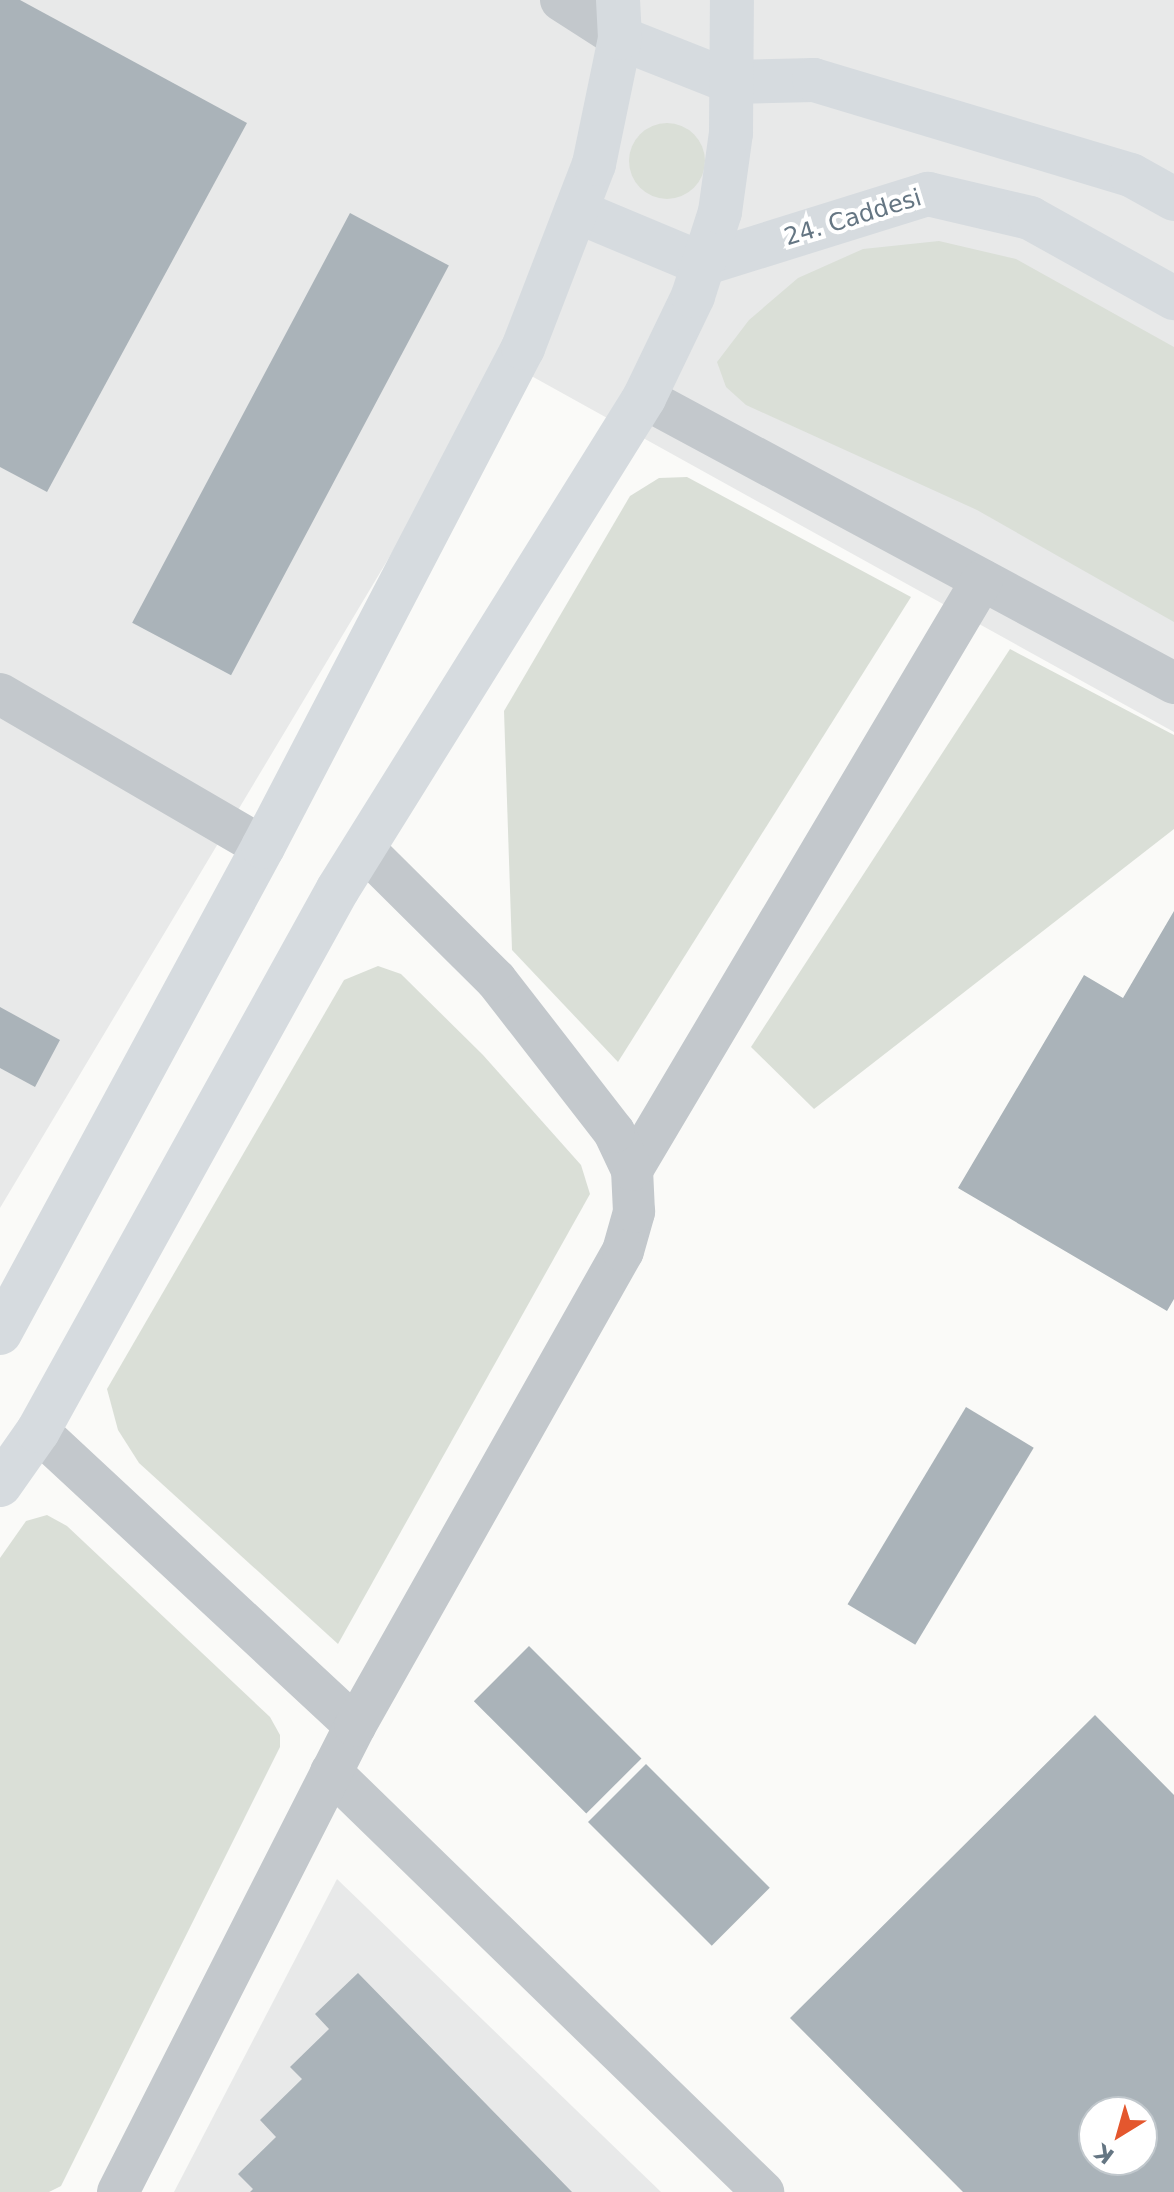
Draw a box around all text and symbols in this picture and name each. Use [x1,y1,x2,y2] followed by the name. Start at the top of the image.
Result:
[781,184,925,252] street label: 24. Caddesi
[1078,2096,1158,2176] north arrow
[1090,2139,1119,2169] text: K

